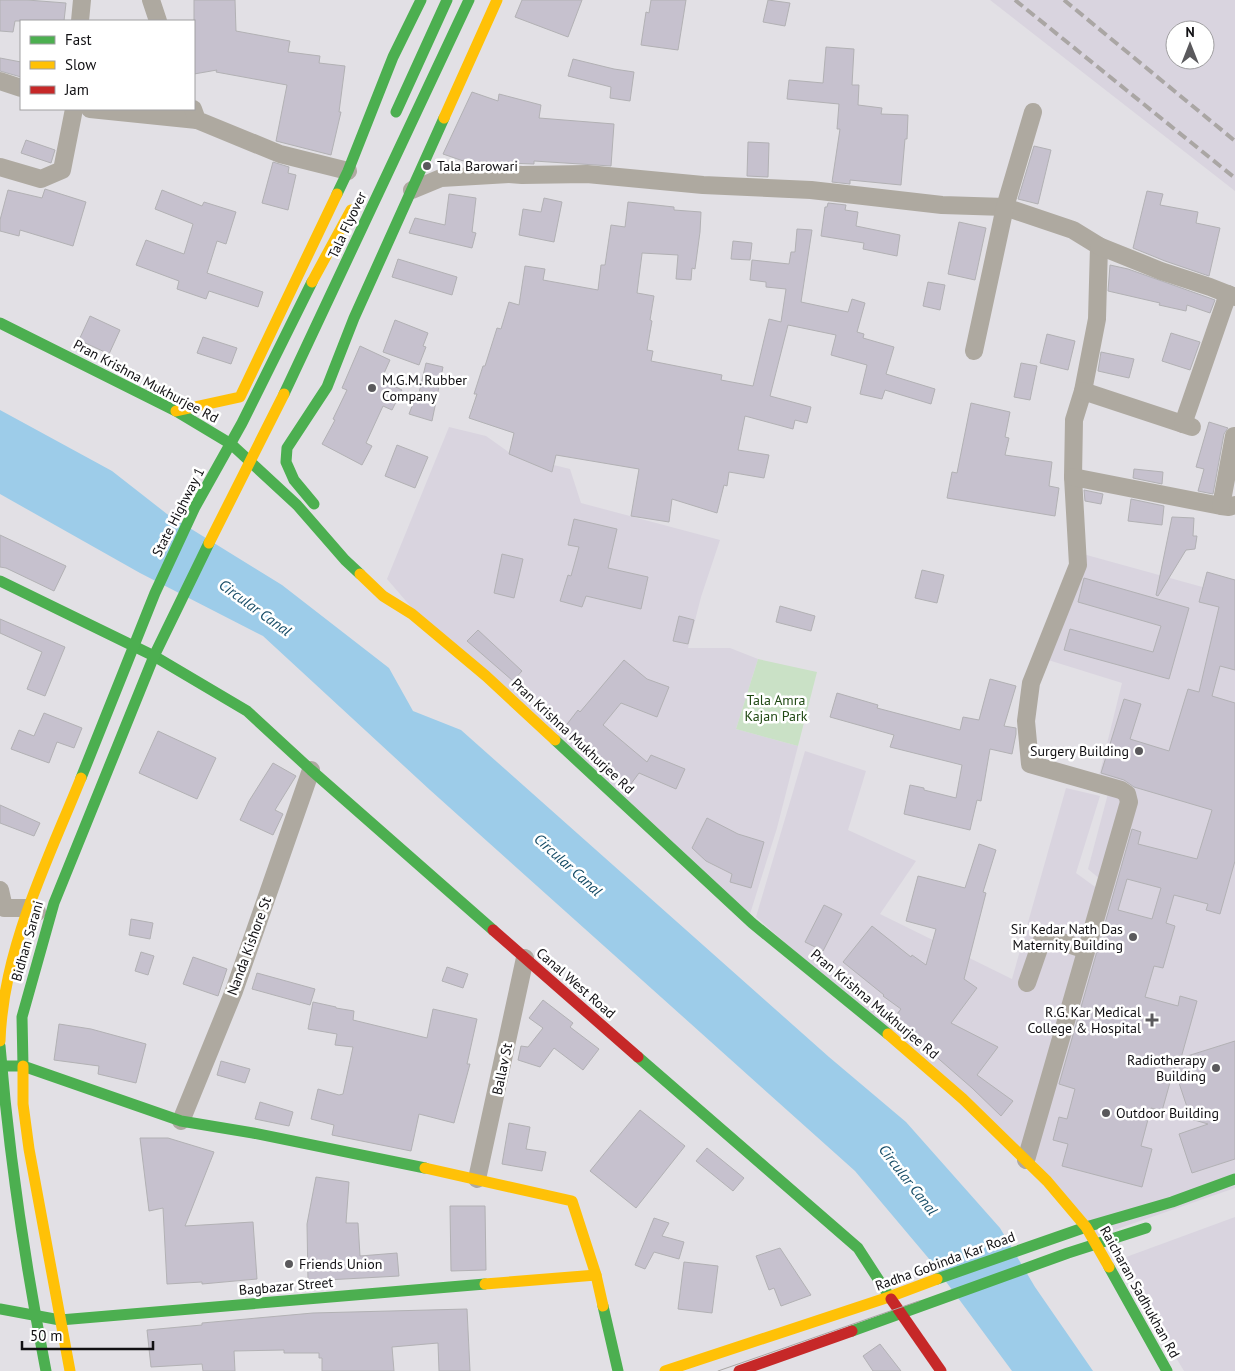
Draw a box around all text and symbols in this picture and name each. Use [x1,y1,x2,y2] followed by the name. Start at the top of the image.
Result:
[20,20,195,110] legend
[1165,20,1215,70] north arrow
[1185,23,1195,41] text: N
[65,30,92,49] text: Fast
[65,55,96,74] text: Slow
[64,80,89,99] text: Jam
[437,157,518,175] place label: Tala Barowari
[421,160,433,172] marker: Tala Barowari
[324,189,370,261] street label: Tala Flyover
[70,335,222,427] street label: Pran Krishna Mukhurjee Rd
[382,371,467,405] place label: M.G.M. Rubber Company
[366,382,378,394] marker: M.G.M. Rubber Company
[148,464,208,560] street label: State Highway 1
[215,575,295,640] water label: Circular Canal
[508,674,638,798] street label: Pran Krishna Mukhurjee Rd
[745,691,808,725] park label: Tala Amra Kajan Park
[1030,742,1129,760] place label: Surgery Building
[1133,745,1145,757] marker: Surgery Building
[530,829,606,900] water label: Circular Canal
[223,894,275,998] street label: Nanda Kishore St
[7,899,47,983] street label: Bidhan Sarani
[1011,920,1123,954] place label: Sir Kedar Nath Das Maternity Building
[1127,931,1139,943] marker: Sir Kedar Nath Das Maternity Building
[533,944,619,1022] street label: Canal West Road
[807,945,943,1063] street label: Pran Krishna Mukhurjee Rd
[1027,1003,1141,1037] place label: R.G. Kar Medical College & Hospital
[1145,1013,1159,1027] marker: R.G. Kar Medical College & Hospital
[488,1041,516,1097] street label: Ballav St
[1127,1051,1206,1085] place label: Radiotherapy Building
[1210,1062,1222,1074] marker: Radiotherapy Building
[1116,1104,1219,1122] place label: Outdoor Building
[1100,1107,1112,1119] marker: Outdoor Building
[875,1140,942,1219] water label: Circular Canal
[1096,1223,1184,1361] street label: Raicharan Sadhukhan Rd
[873,1227,1017,1295] street label: Radha Gobinda Kar Road
[299,1255,382,1273] place label: Friends Union
[283,1258,295,1270] marker: Friends Union
[238,1273,334,1299] street label: Bagbazar Street
[22,1318,154,1350] scale bar
[30,1326,63,1345] text: 50 m

